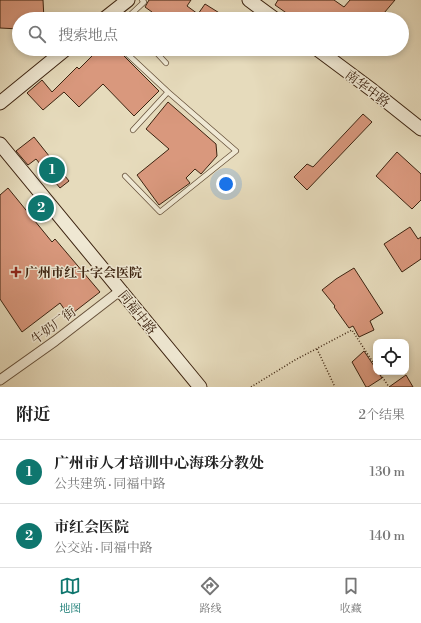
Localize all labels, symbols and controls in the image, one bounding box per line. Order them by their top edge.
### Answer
search box [12,12,409,56]
icon: search [26,23,48,45]
text: 搜索地点 [58,26,118,45]
street label: 南华中路 [342,67,393,111]
pin: 1 [39,155,65,185]
your location [216,174,236,194]
pin: 2 [28,193,54,223]
place label: 广州市红十字会医院 [25,265,142,281]
marker: 广州市红十字会医院 [10,266,22,278]
street label: 同福中路 [115,287,160,338]
street label: 牛奶厂街 [28,304,79,348]
map controls [373,339,409,375]
button: locate [373,339,409,375]
text: 附近 [16,404,50,426]
text: 2个结果 [359,407,405,423]
text: 广州市人才培训中心海珠分教处 [54,454,264,473]
text: 1 [26,464,32,480]
text: 130 m [370,464,405,480]
text: 公共建筑 · 同福中路 [54,476,166,492]
text: 市红会医院 [54,518,129,537]
text: 2 [25,528,33,544]
text: 140 m [369,528,405,544]
text: 公交站 · 同福中路 [54,540,153,556]
tab: 地图 [59,575,81,616]
tab: 路线 [199,575,221,616]
tab: 收藏 [340,575,362,616]

